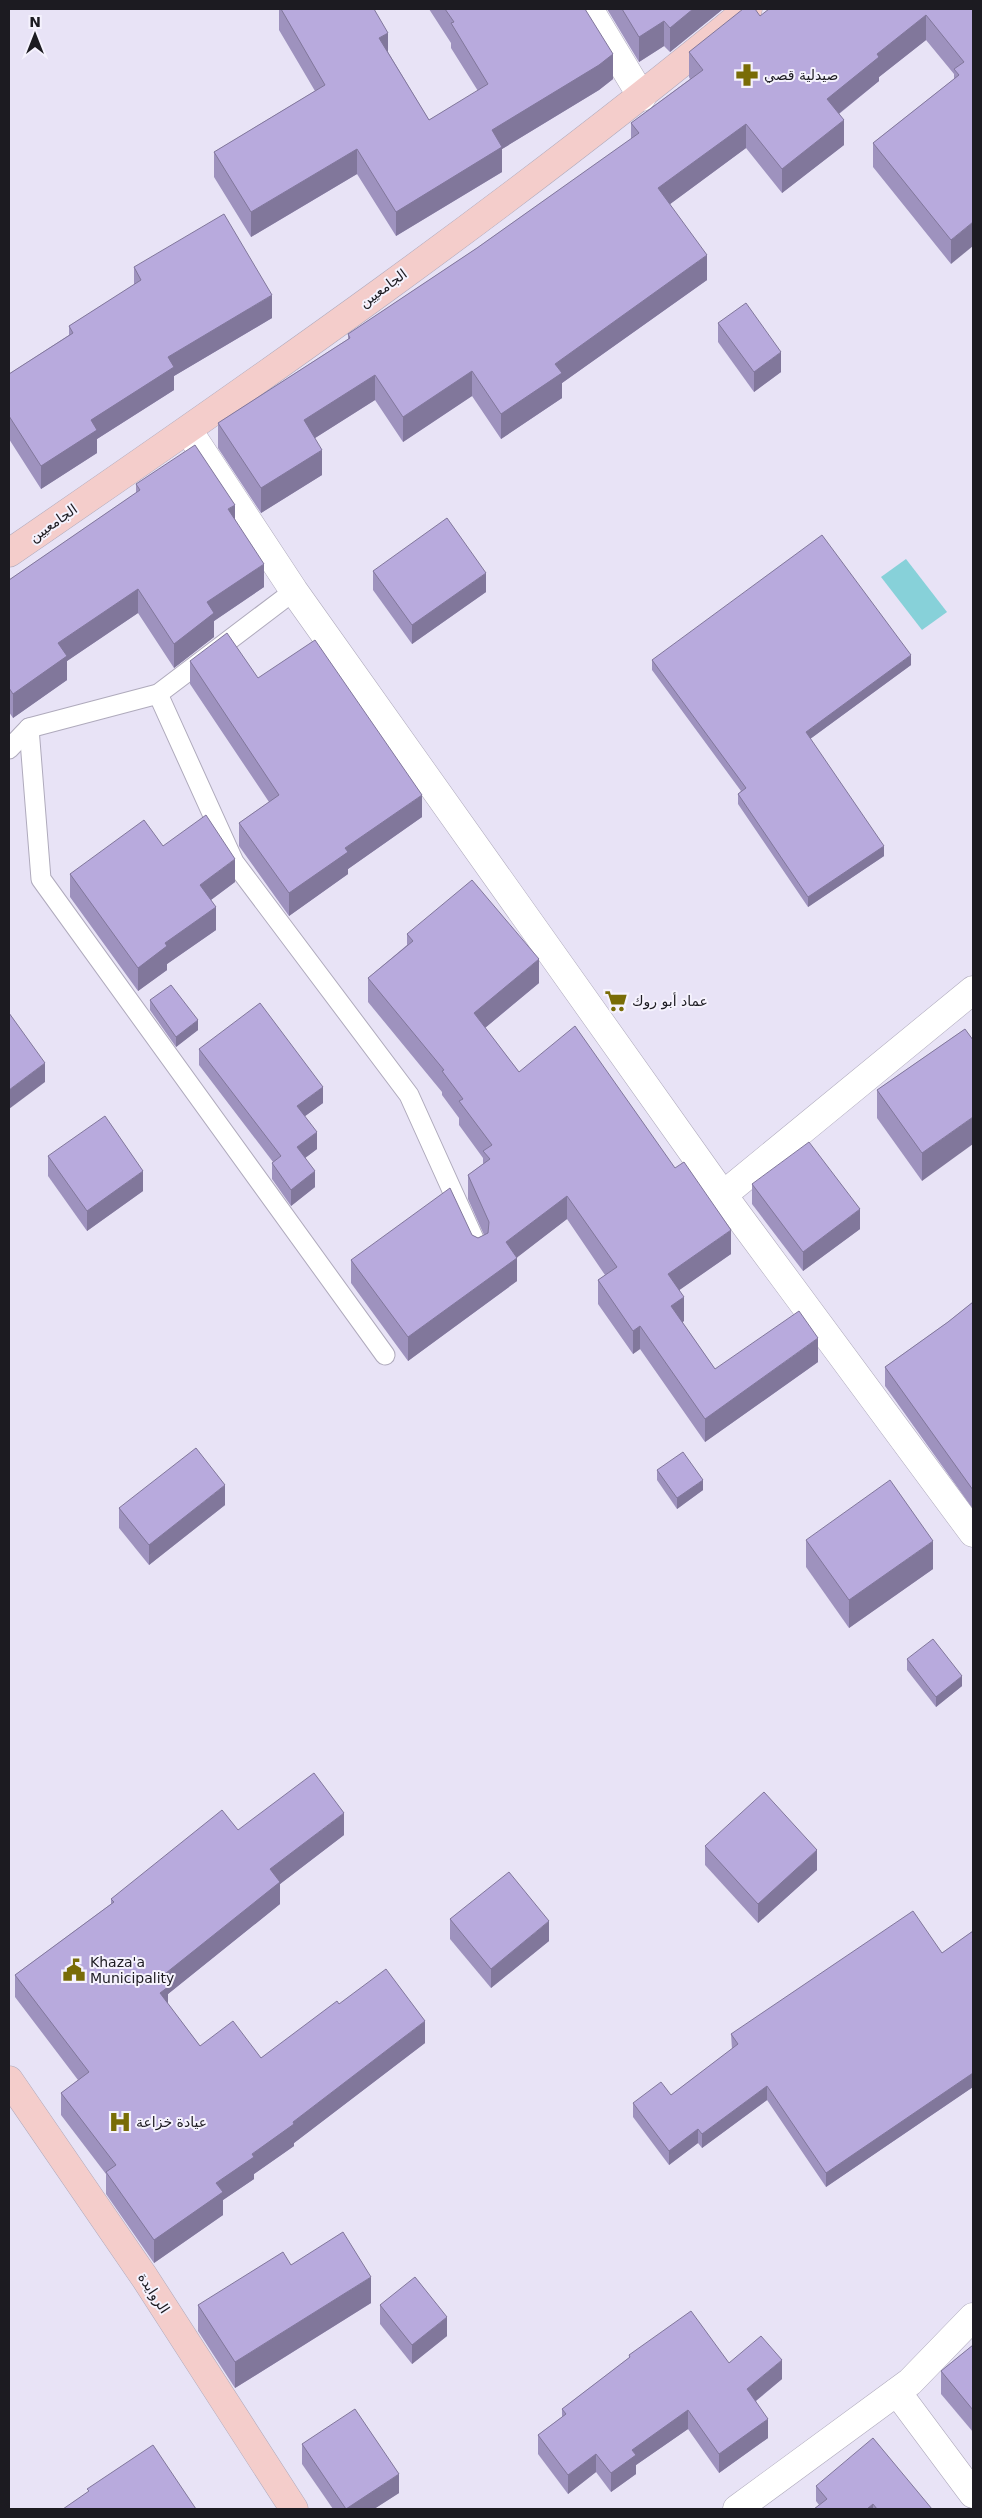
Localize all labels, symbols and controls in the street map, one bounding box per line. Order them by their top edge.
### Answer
north arrow [10,10,60,60]
text: N [29,14,41,30]
pharmacy icon: صيدلية قصي [734,62,760,88]
place label: صيدلية قصي [764,67,838,84]
street label: الجامعيين [356,265,410,311]
street label: الجامعيين [26,501,81,546]
supermarket icon: عماد أبو روك [603,988,629,1014]
place label: عماد أبو روك [632,992,708,1010]
place label: Khaza'a Municipality [90,1954,174,1986]
public building icon: Khaza'a Municipality [61,1957,87,1983]
hospital icon: عيادة خزاعة [107,2109,133,2135]
place label: عيادة خزاعة [136,2114,207,2131]
street label: الروايدة [134,2270,173,2317]

